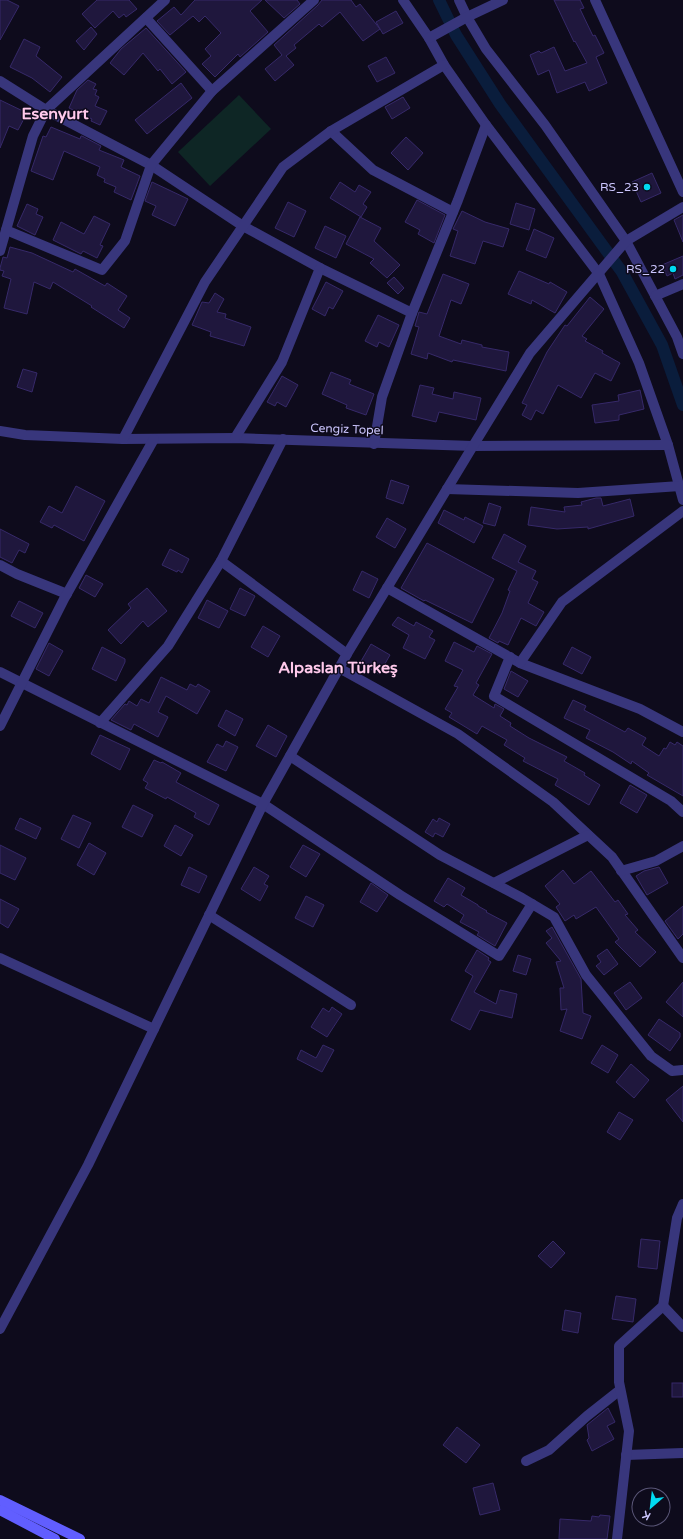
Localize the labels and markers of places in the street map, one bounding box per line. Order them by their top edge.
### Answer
place label: RS_23 [600,180,639,194]
marker: RS_23 [642,182,652,192]
place label: RS_22 [626,262,665,276]
marker: RS_22 [668,264,678,274]

